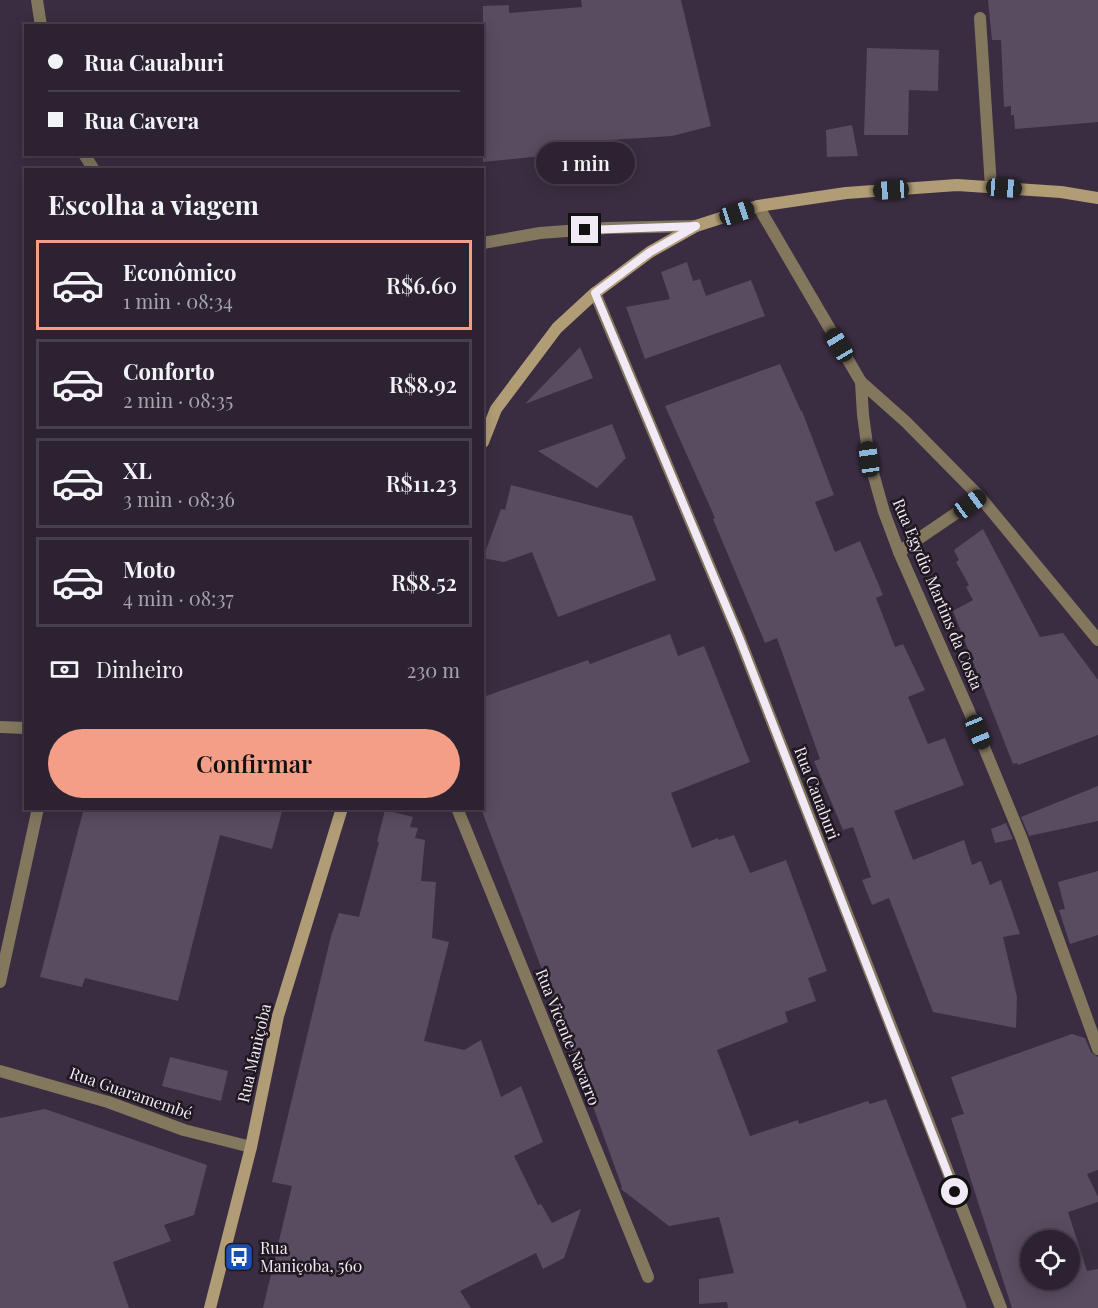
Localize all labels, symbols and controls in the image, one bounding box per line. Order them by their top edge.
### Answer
text: Rua Cauaburi [84,47,224,77]
text: Rua Cavera [84,105,199,135]
callout: 1 min [536,143,634,185]
text: 1 min [561,149,610,176]
car [985,178,1023,198]
car [872,180,910,200]
text: Escolha a viagem [48,186,259,222]
car [717,199,757,227]
route end [571,216,598,243]
text: Econômico [123,257,236,287]
icon: car [51,258,105,312]
text: R$6.60 [386,270,457,300]
text: 1 min · 08:34 [123,287,233,314]
car [822,325,856,365]
text: Conforto [123,356,215,386]
icon: car [51,357,105,411]
text: R$8.92 [389,369,457,399]
text: 2 min · 08:35 [123,386,233,413]
car [858,440,880,478]
text: XL [123,455,152,485]
icon: car [51,456,105,510]
text: R$11.23 [386,468,457,498]
text: 3 min · 08:36 [123,485,235,512]
car [950,486,990,522]
street label: Rua Egydio Martins da Costa [889,495,988,693]
text: Moto [123,554,176,584]
icon: car [51,555,105,609]
text: R$8.52 [391,567,457,597]
text: 4 min · 08:37 [123,584,234,611]
icon: cash [48,653,81,686]
text: Dinheiro [96,654,183,684]
text: 230 m [407,656,460,683]
car [963,712,993,752]
button: Confirmar [48,729,460,798]
street label: Rua Cauaburi [790,743,845,843]
street label: Rua Vicente Navarro [531,965,606,1108]
street label: Rua Maniçoba [232,1001,275,1104]
street label: Rua Guaramembé [67,1062,195,1123]
route start [941,1178,968,1205]
map controls [1020,1230,1080,1290]
button: locate [1020,1230,1080,1290]
place label: Rua Maniçoba, 560 [260,1237,362,1276]
bus stop icon: Rua Maniçoba, 560 [223,1241,255,1273]

